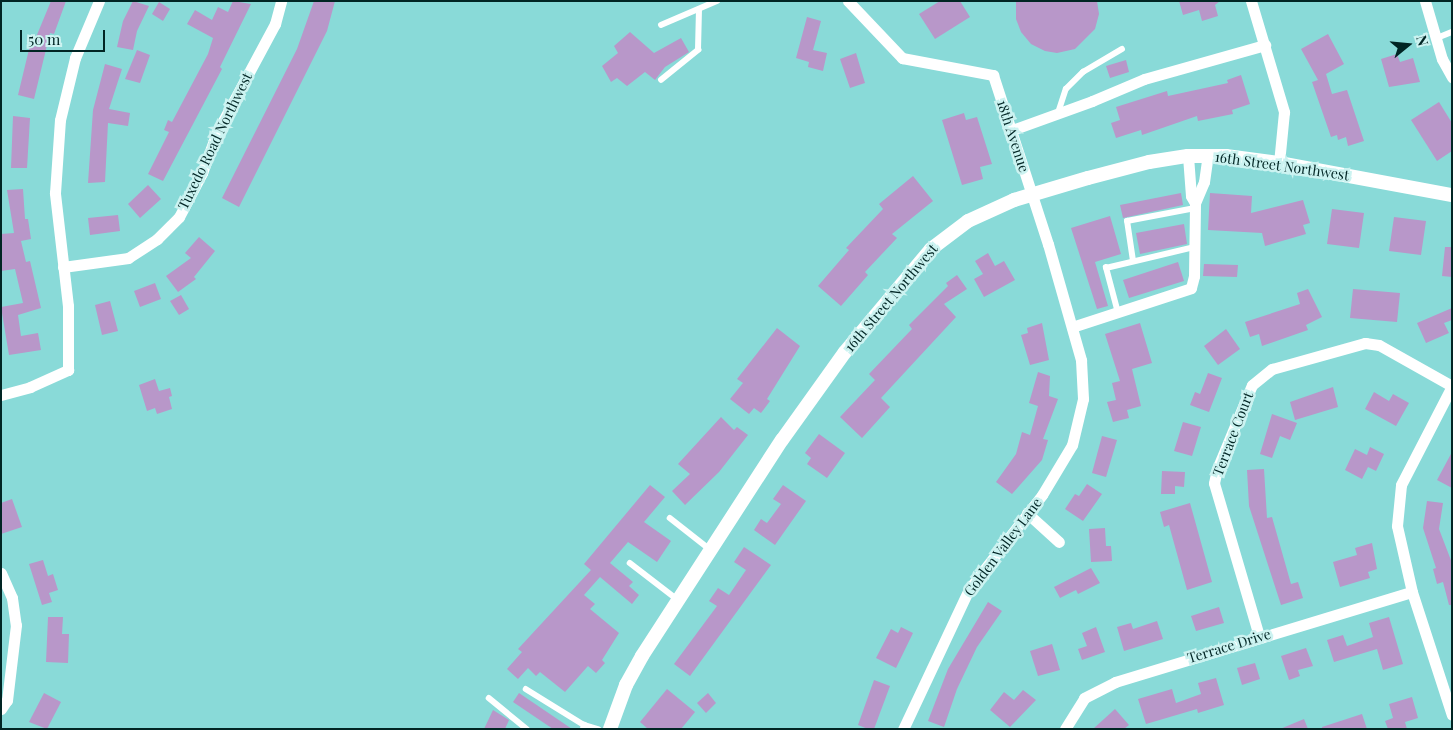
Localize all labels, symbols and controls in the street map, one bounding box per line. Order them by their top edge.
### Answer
scale bar [22,20,108,52]
north arrow [1383,20,1433,70]
text: 50 m [28,29,60,49]
text: N [1412,33,1433,48]
street label: Tuxedo Road Northwest [175,70,255,212]
street label: 18th Avenue [993,98,1033,174]
street label: 16th Street Northwest [1214,148,1350,184]
street label: 16th Street Northwest [841,241,941,355]
street label: Terrace Court [1209,390,1257,478]
street label: Golden Valley Lane [960,494,1046,600]
street label: Terrace Drive [1185,625,1273,667]

